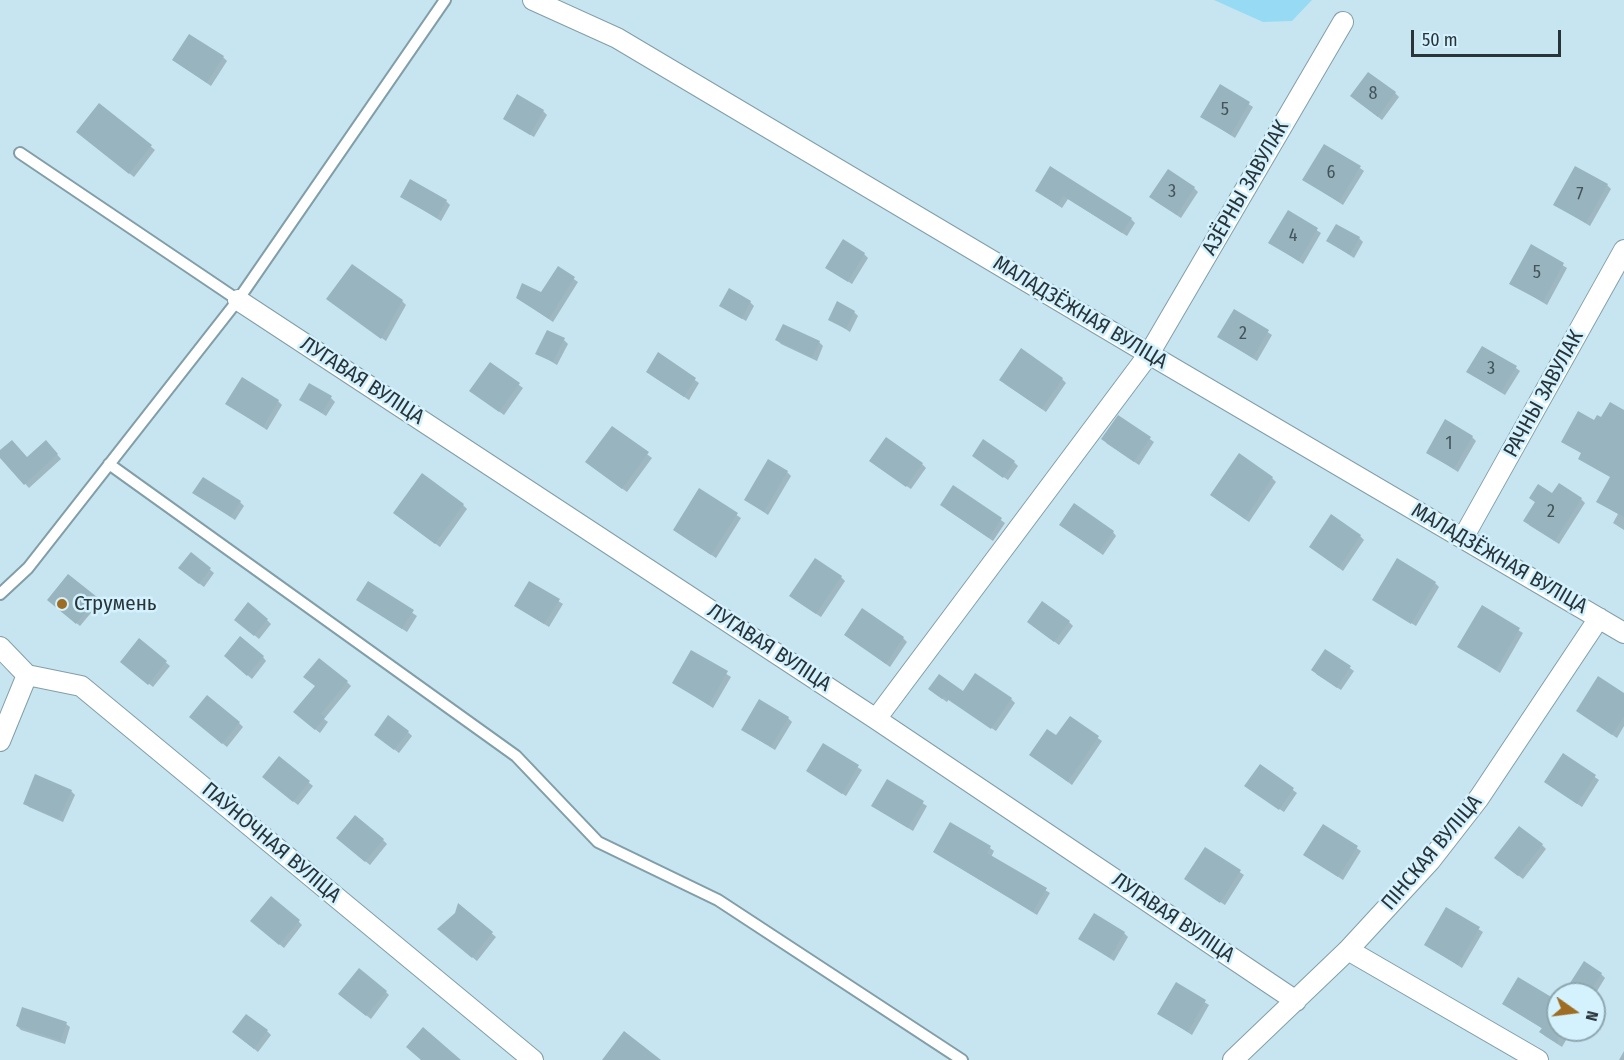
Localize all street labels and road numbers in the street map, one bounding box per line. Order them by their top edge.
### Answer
street label: АЗЁРНЫ ЗАВУЛАК [1197,116,1295,260]
street label: МАЛАДЗЁЖНАЯ ВУЛІЦА [988,251,1172,375]
street label: РАЧНЫ ЗАВУЛАК [1499,326,1589,462]
street label: ЛУГАВАЯ ВУЛІЦА [295,332,429,430]
street label: МАЛАДЗЁЖНАЯ ВУЛІЦА [1407,498,1591,620]
street label: ЛУГАВАЯ ВУЛІЦА [702,599,836,697]
street label: ПАЎНОЧНАЯ ВУЛІЦА [196,778,346,908]
street label: ПІНСКАЯ ВУЛІЦА [1377,790,1487,916]
street label: ЛУГАВАЯ ВУЛІЦА [1107,868,1239,968]

